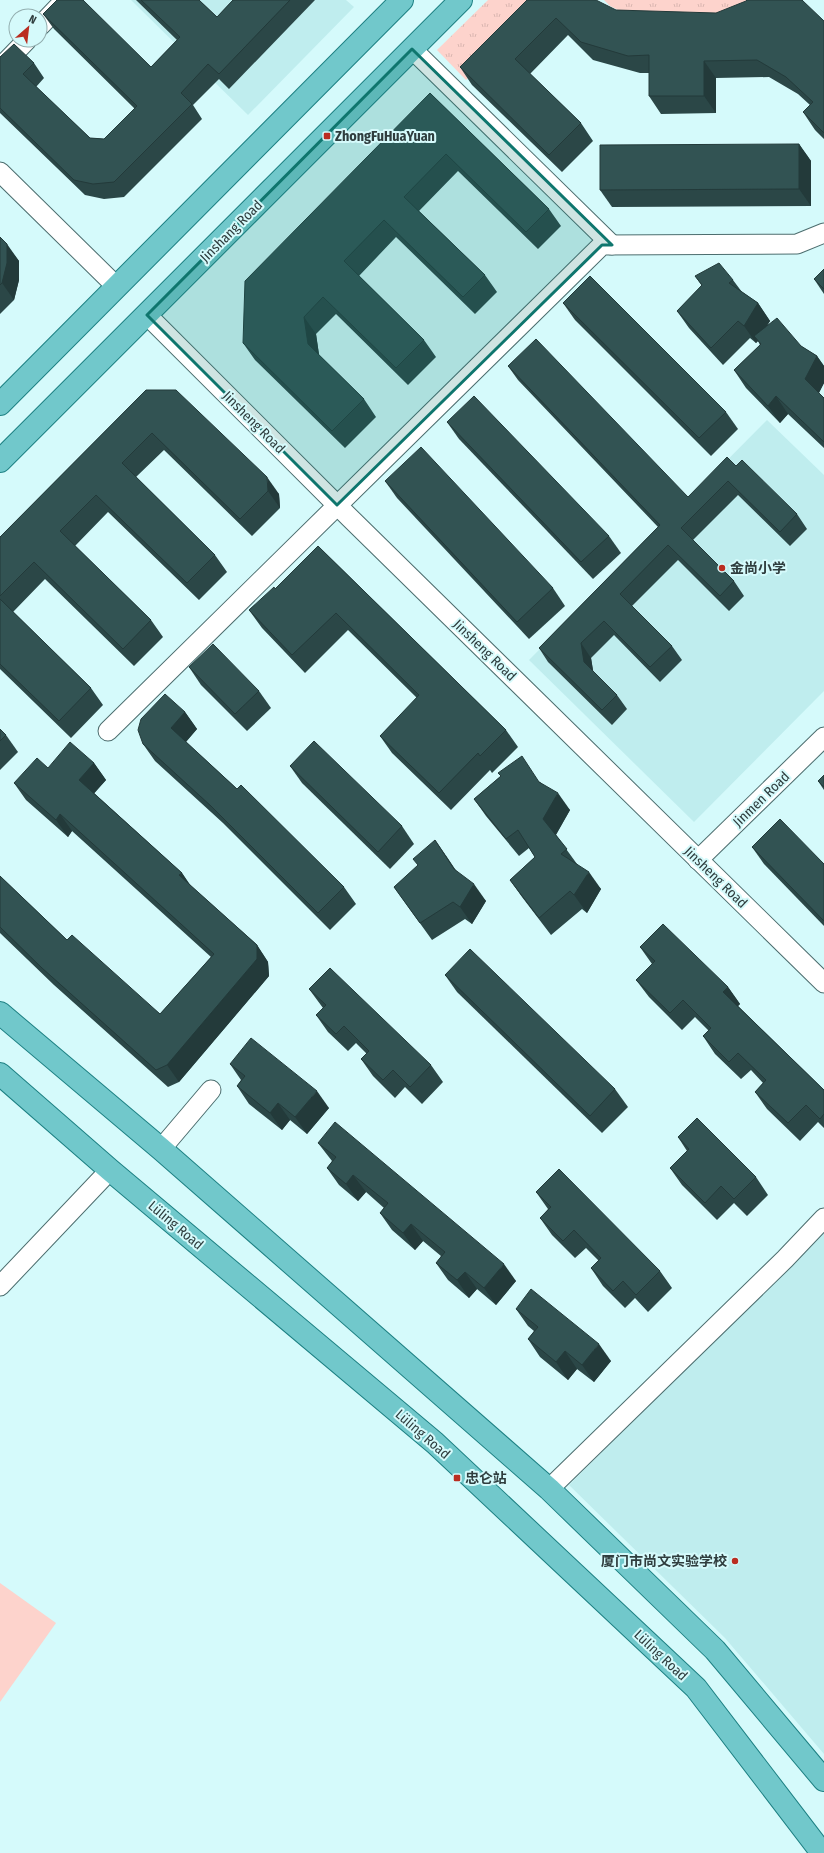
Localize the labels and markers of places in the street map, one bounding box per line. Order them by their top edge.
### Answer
place label: ZhongFuHuaYuan [335,128,435,145]
marker: ZhongFuHuaYuan [322,131,332,141]
place label: 金尚小学 [730,560,786,577]
marker: 金尚小学 [717,563,727,573]
place label: 忠仑站 [465,1470,507,1487]
marker: 忠仑站 [452,1473,462,1483]
place label: 厦门市尚文实验学校 [601,1553,727,1570]
marker: 厦门市尚文实验学校 [730,1556,740,1566]

